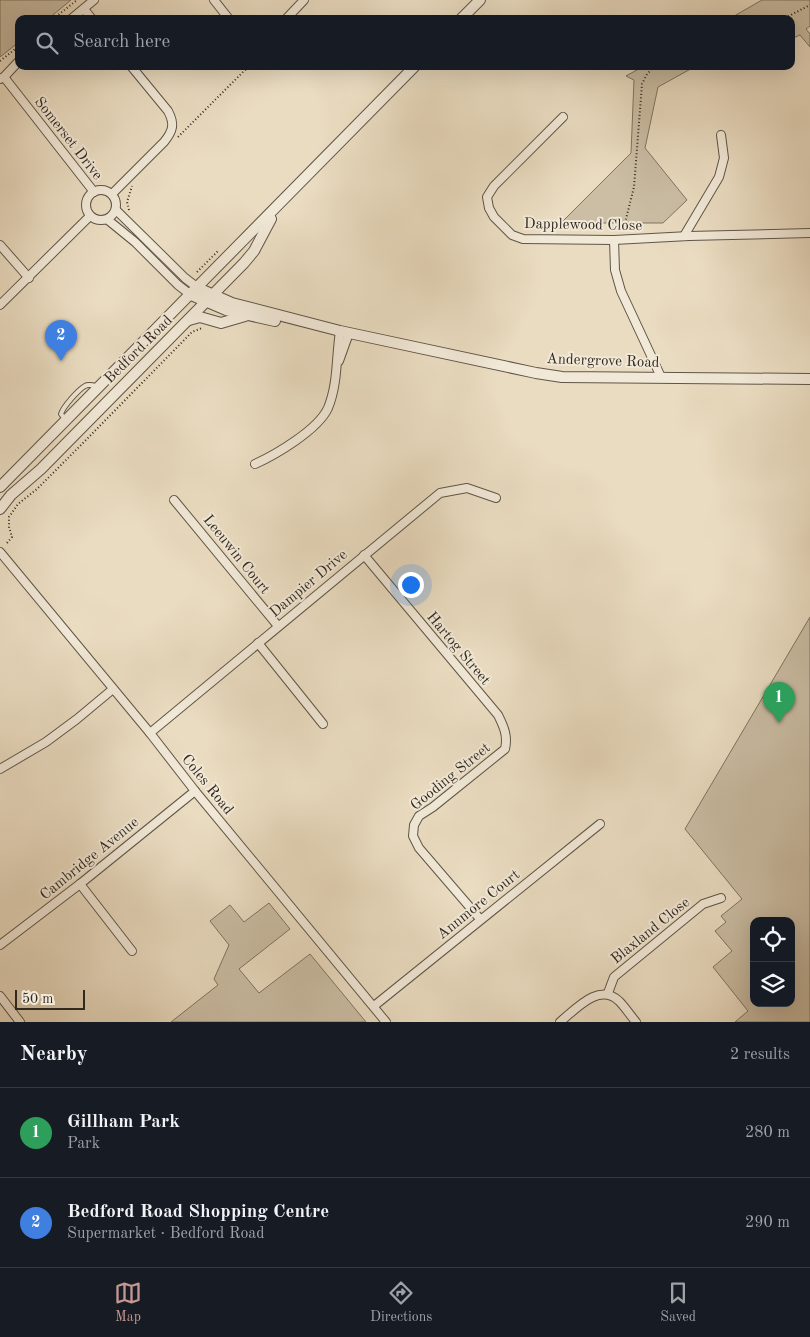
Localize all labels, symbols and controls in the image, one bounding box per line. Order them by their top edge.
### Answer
search box [15,15,795,70]
icon: search [33,29,61,57]
text: Search here [73,33,170,52]
street label: Somerset Drive [31,95,105,183]
street label: Dapplewood Close [524,217,642,234]
street label: Bedford Road [102,313,176,387]
pin: 2 [45,320,77,361]
street label: Andergrove Road [546,352,660,371]
street label: Leeuwin Court [200,513,272,597]
street label: Dampier Drive [267,547,351,621]
your location [398,572,424,598]
street label: Hartog Street [423,610,493,688]
pin: 1 [763,682,795,723]
street label: Gooding Street [408,741,494,814]
street label: Coles Road [178,752,236,818]
street label: Cambridge Avenue [38,815,142,903]
street label: Annmore Court [435,868,523,943]
street label: Blaxland Close [609,895,693,967]
map controls [750,917,795,1007]
button: locate [750,917,795,962]
button: layers [750,962,795,1007]
scale bar [15,987,85,1010]
text: 50 m [22,992,53,1006]
text: Nearby [20,1044,88,1065]
text: 2 results [730,1047,790,1063]
text: Gillham Park [67,1113,180,1132]
text: 1 [31,1125,41,1141]
text: 280 m [745,1125,790,1141]
text: Park [67,1136,100,1152]
text: Bedford Road Shopping Centre [67,1203,329,1222]
text: 2 [31,1215,41,1231]
text: 290 m [745,1215,790,1231]
text: Supermarket · Bedford Road [67,1226,265,1242]
tab: Map [114,1279,142,1326]
tab: Directions [370,1279,432,1326]
tab: Saved [660,1279,696,1326]

